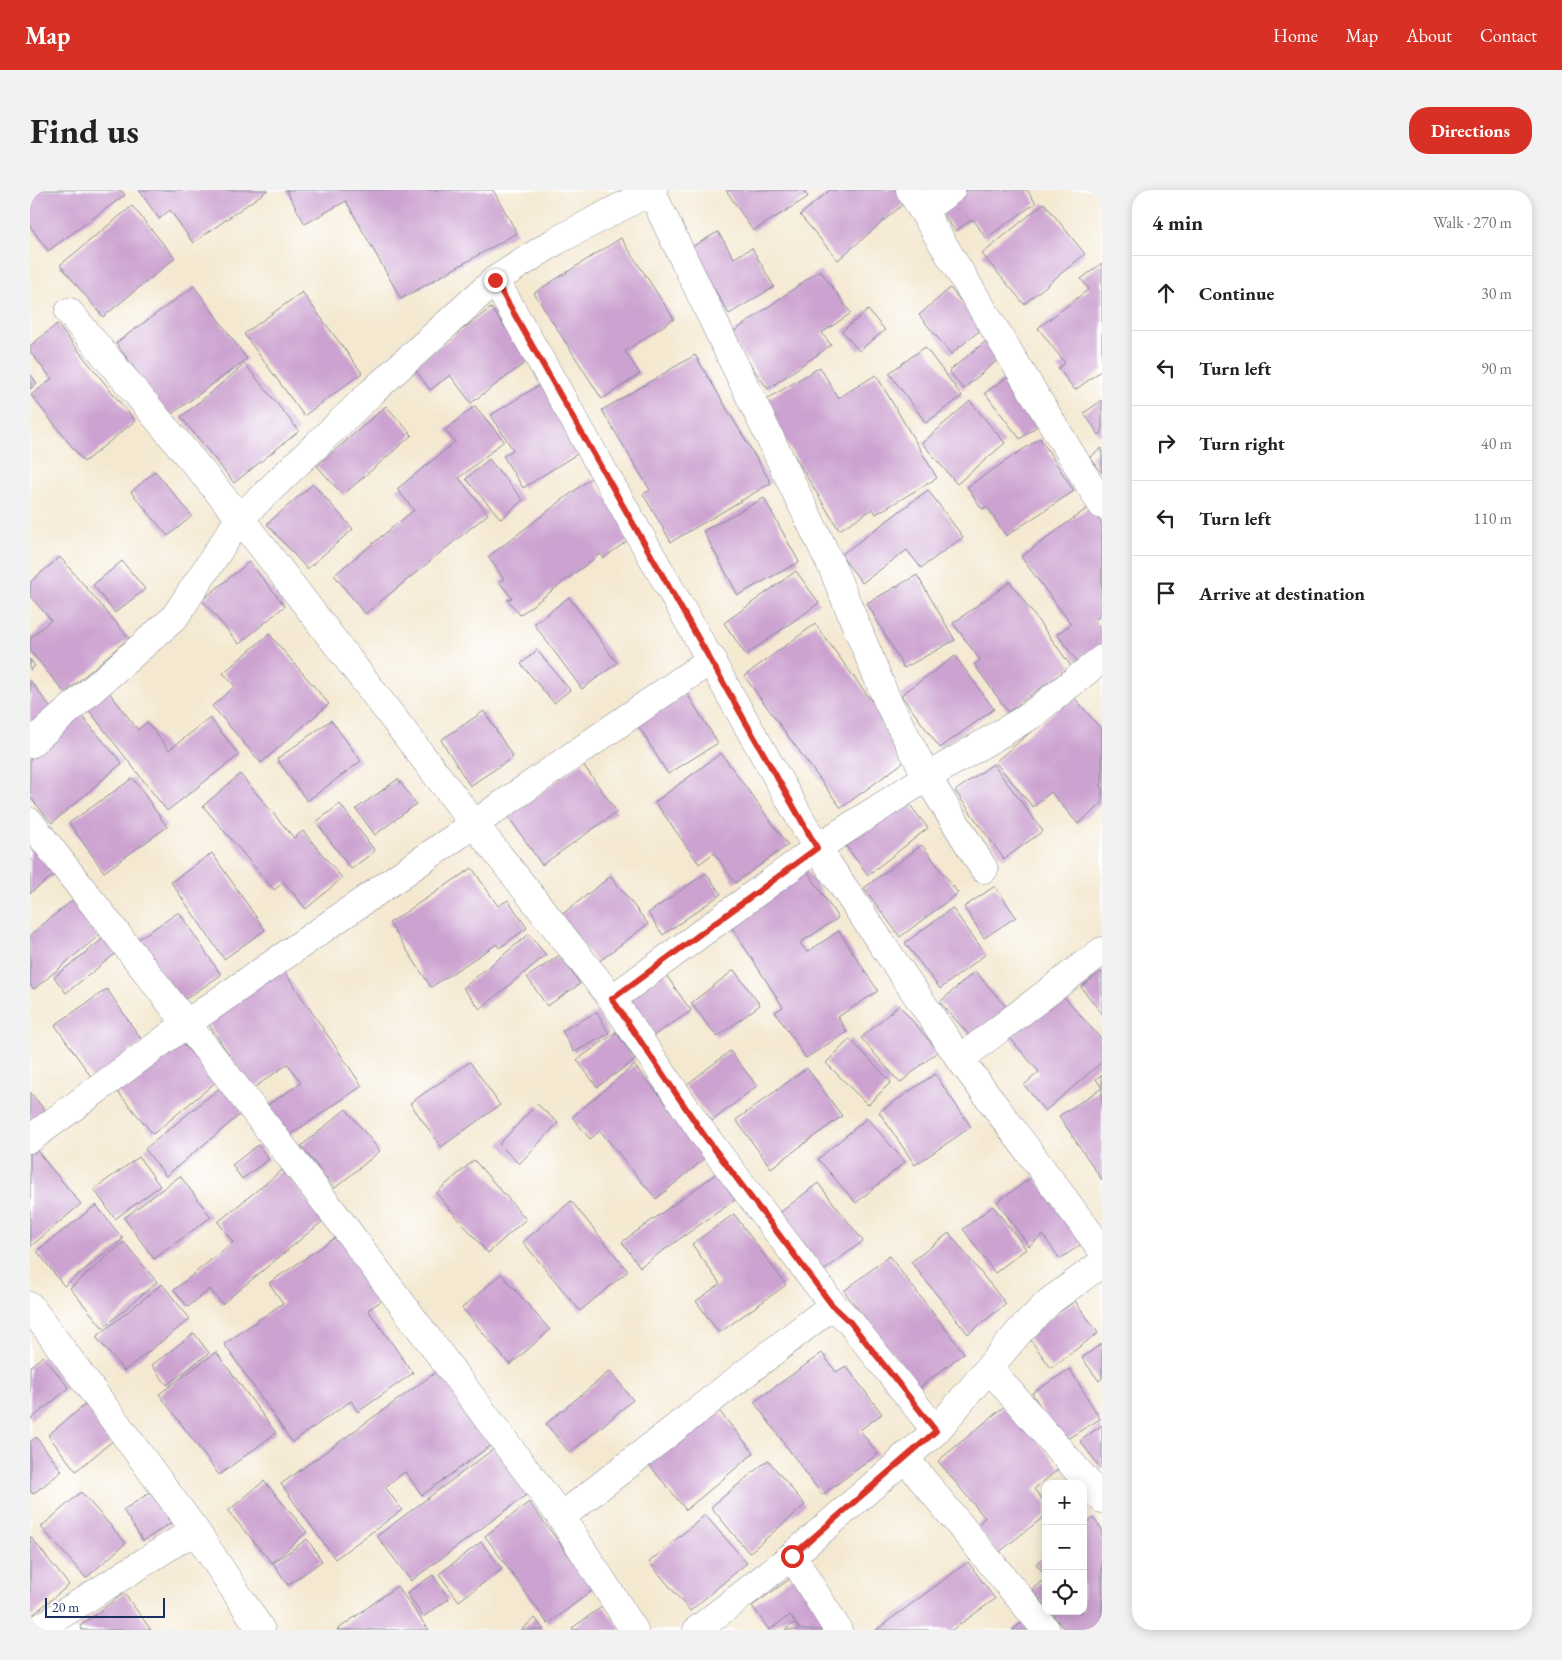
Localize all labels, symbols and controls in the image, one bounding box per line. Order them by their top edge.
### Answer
text: Map [25,20,70,51]
text: Home [1273,24,1318,47]
text: Map [1346,24,1378,47]
text: About [1406,24,1452,47]
text: Contact [1480,24,1537,47]
button: Directions [1409,107,1532,154]
text: Find us [30,108,139,153]
text: 4 min [1152,209,1203,236]
text: Walk · 270 m [1433,212,1512,233]
route end [484,269,507,292]
icon: ahead [1152,279,1180,307]
text: Continue [1199,281,1274,306]
text: 30 m [1481,283,1512,304]
icon: left [1152,354,1180,382]
text: Turn left [1199,356,1271,381]
text: 90 m [1481,358,1512,379]
icon: right [1152,429,1180,457]
text: Turn right [1199,431,1285,456]
text: 40 m [1481,433,1512,454]
icon: left [1152,504,1180,532]
text: Turn left [1199,506,1271,531]
text: 110 m [1473,508,1512,529]
icon: arrive [1152,579,1180,607]
text: Arrive at destination [1199,581,1365,606]
map controls [1042,1480,1087,1615]
button: + [1042,1480,1087,1525]
button: − [1042,1525,1087,1570]
route start [781,1545,804,1568]
button: locate [1042,1570,1087,1615]
scale bar [45,1595,165,1618]
text: 20 m [52,1598,79,1616]

